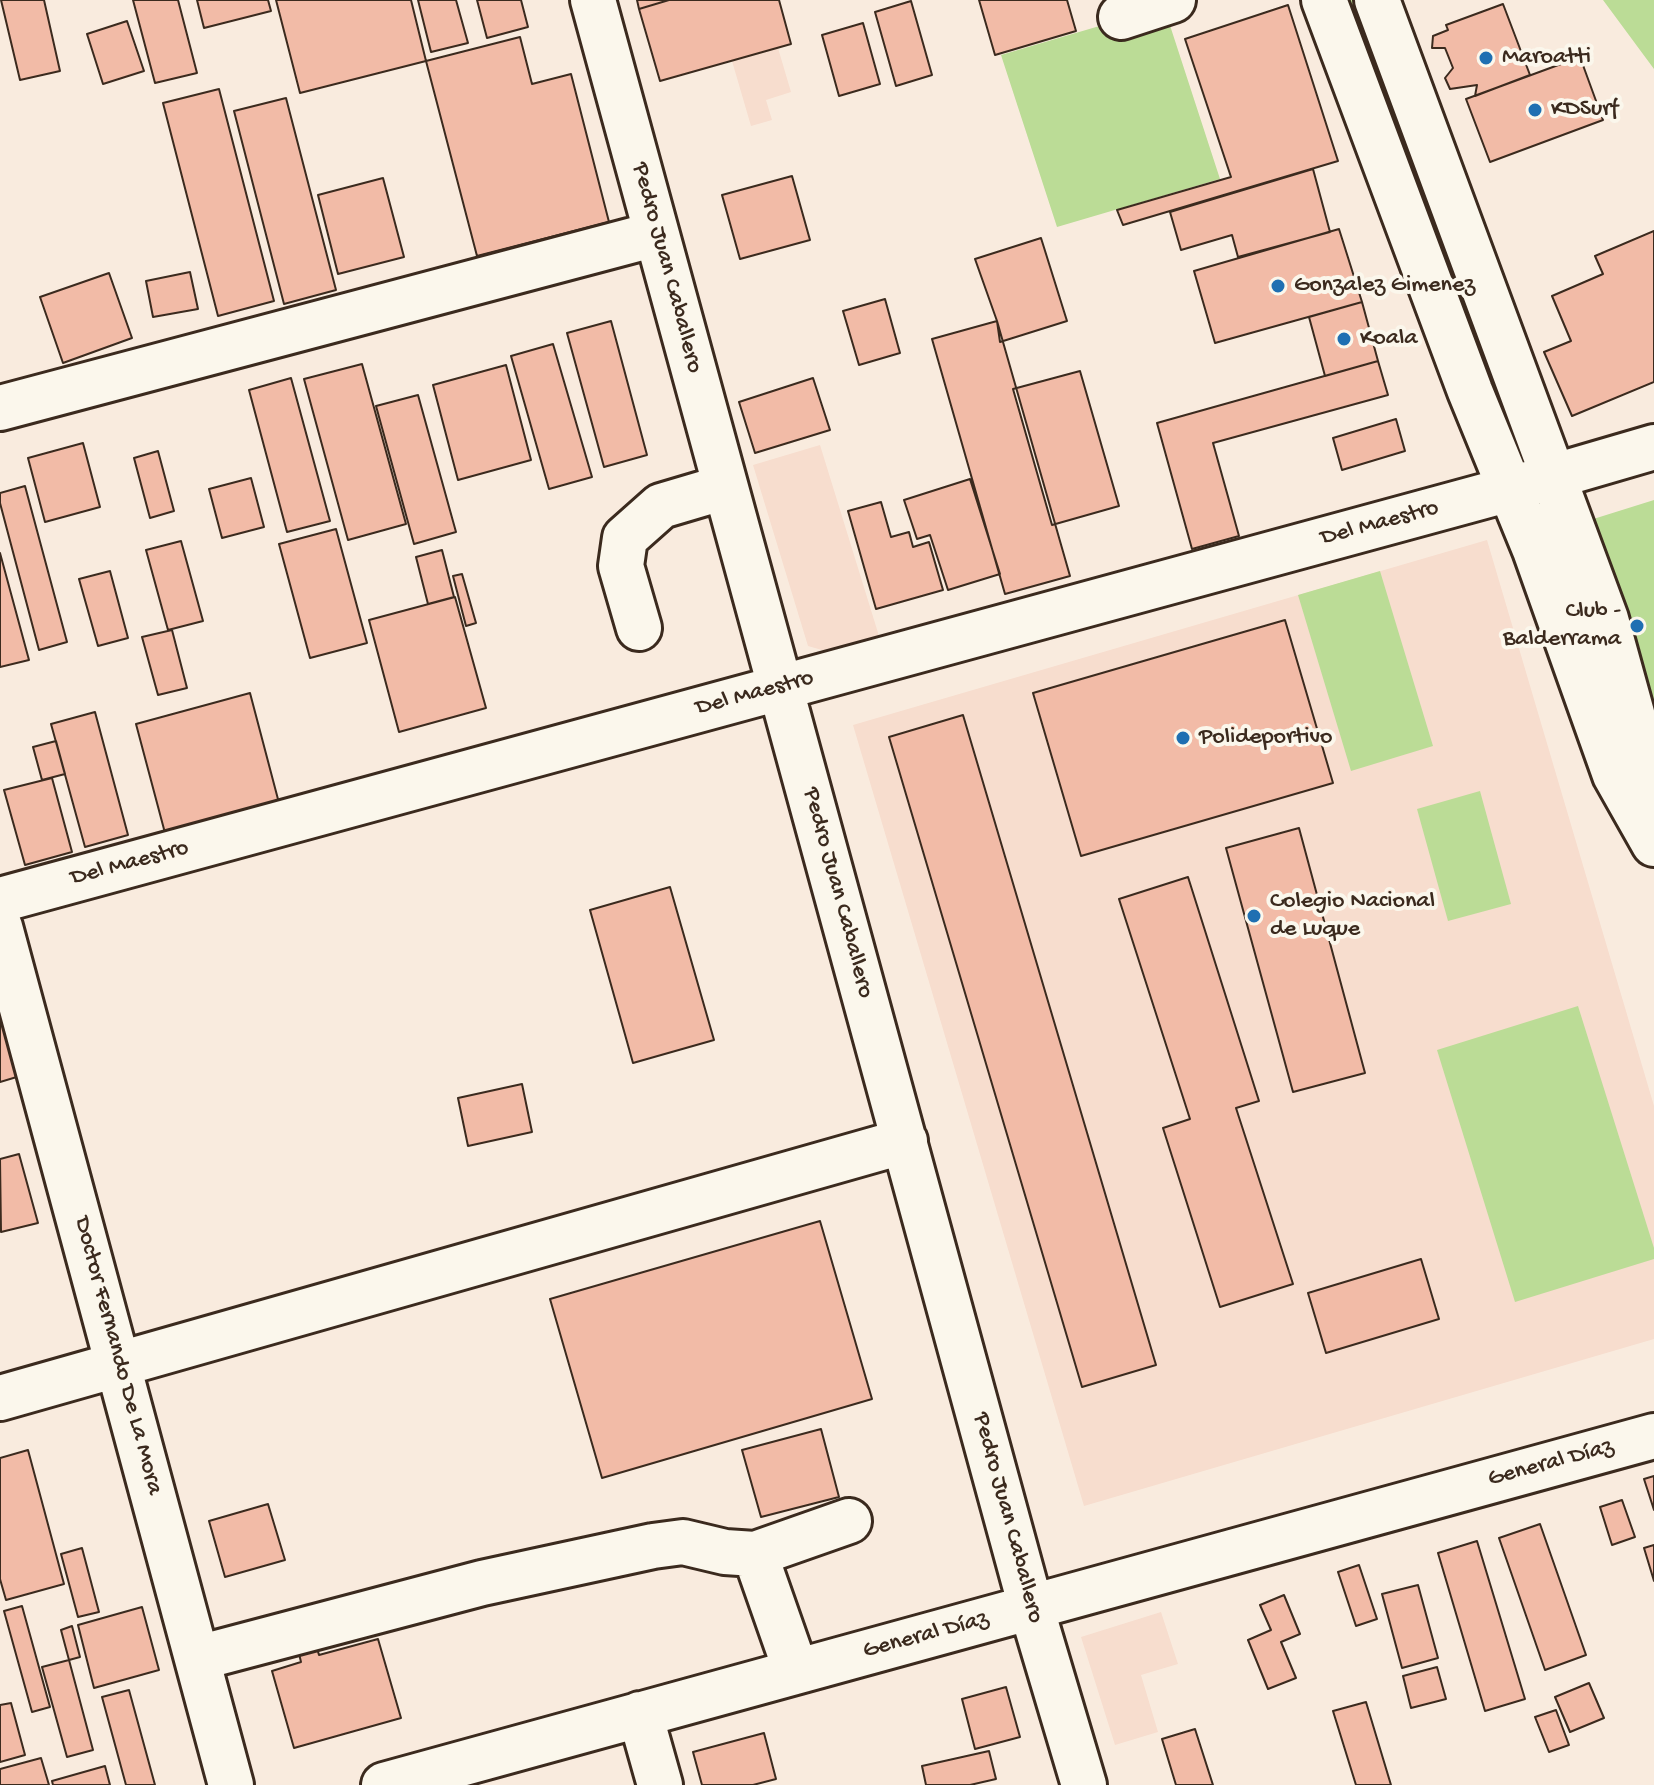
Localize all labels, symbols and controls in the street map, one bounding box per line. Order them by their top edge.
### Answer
place label: Maroatti [1502,44,1591,72]
marker: Maroatti [1477,49,1495,67]
place label: KDSurf [1551,96,1618,124]
marker: KDSurf [1526,101,1544,119]
street label: Pedro Juan Caballero [624,159,708,377]
place label: Gonzalez Gimenez [1294,272,1475,300]
marker: Gonzalez Gimenez [1269,277,1287,295]
place label: Koala [1360,325,1418,353]
marker: Koala [1335,330,1353,348]
street label: Del Maestro [1318,494,1442,554]
place label: Club - Balderrama [1503,598,1621,654]
marker: Club - Balderrama [1628,617,1646,635]
street label: Del Maestro [693,664,817,724]
place label: Polideportivo [1199,724,1332,752]
marker: Polideportivo [1174,729,1192,747]
street label: Pedro Juan Caballero [795,784,879,1002]
street label: Del Maestro [68,834,192,894]
place label: Colegio Nacional de Luque [1270,888,1435,944]
marker: Colegio Nacional de Luque [1245,907,1263,925]
street label: Doctor Fernando De La Mora [66,1214,168,1498]
street label: Pedro Juan Caballero [965,1409,1049,1627]
street label: General Díaz [1485,1433,1617,1495]
street label: General Díaz [860,1605,992,1667]

